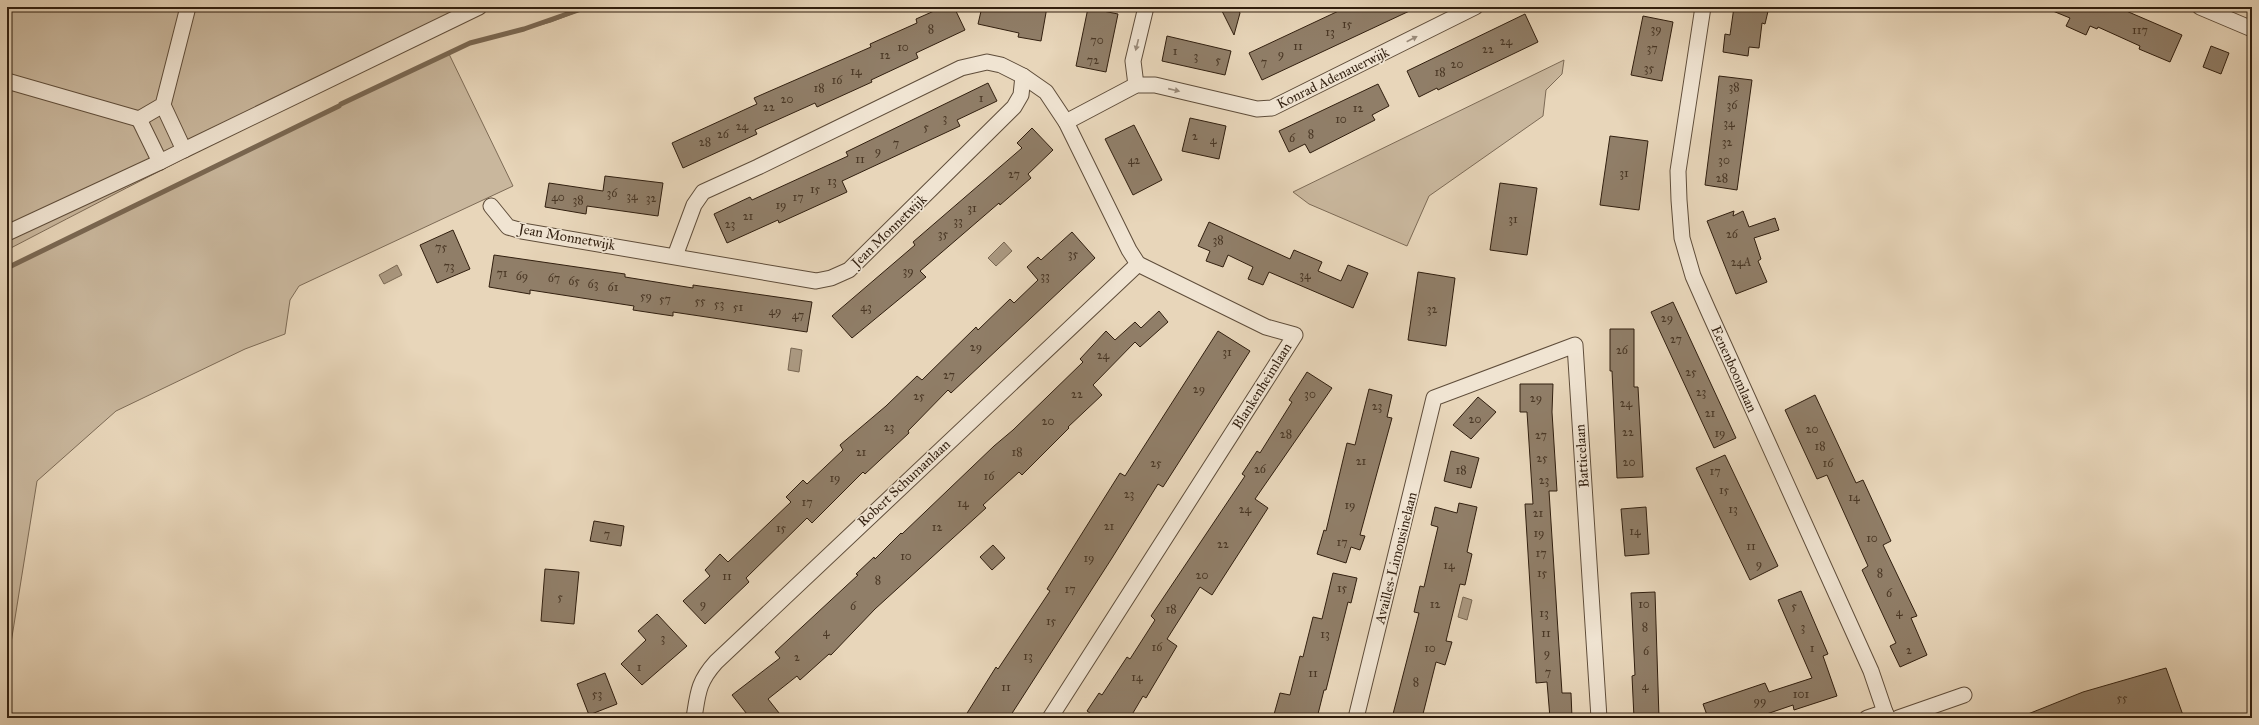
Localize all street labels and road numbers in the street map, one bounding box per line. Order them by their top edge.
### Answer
street label: Konrad Adenauerwijk [1274,43,1392,113]
street label: Jean Monnetwijk [846,191,931,273]
street label: Jean Monnetwijk [515,220,617,255]
street label: Eenenboomlaan [1707,323,1761,415]
street label: Blankenheimlaan [1229,339,1296,432]
street label: Batticelaan [1571,423,1593,488]
street label: Robert Schumanlaan [854,435,954,530]
street label: Availles-Limousinelaan [1371,490,1421,627]

